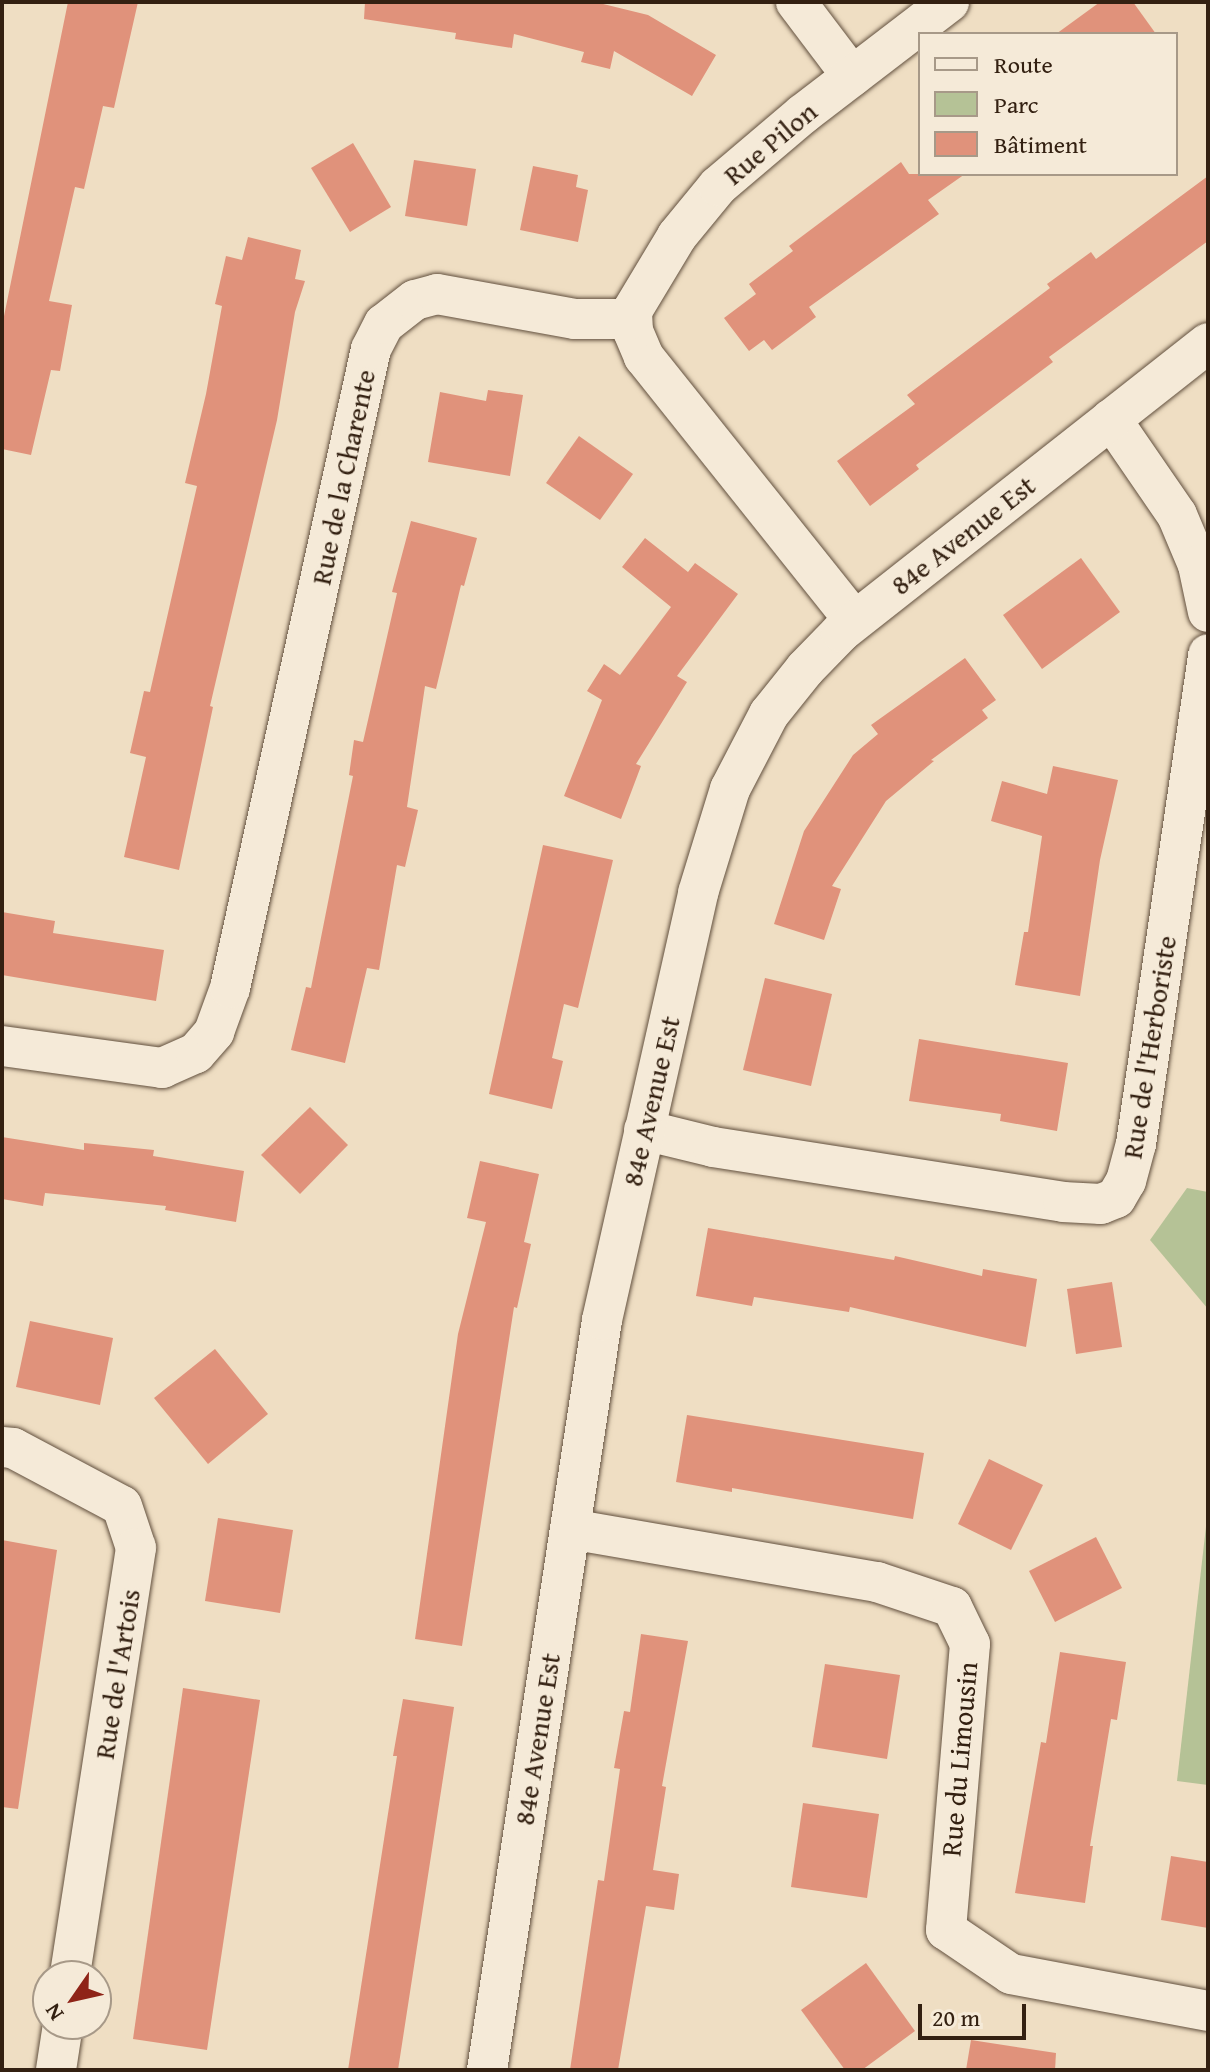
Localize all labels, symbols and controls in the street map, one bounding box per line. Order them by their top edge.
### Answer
legend [918,32,1178,176]
text: Route [994,47,1053,82]
text: Parc [994,87,1038,122]
street label: Rue Pilon [717,94,823,192]
text: Bâtiment [994,127,1087,162]
street label: Rue de la Charente [304,366,382,588]
street label: 84e Avenue Est [884,468,1042,602]
street label: Rue de l'Herboriste [1115,933,1183,1161]
street label: 84e Avenue Est [615,1013,687,1189]
street label: Rue de l'Artois [87,1587,147,1761]
street label: 84e Avenue Est [507,1651,567,1827]
street label: Rue du Limousin [934,1660,984,1858]
north arrow [32,1960,112,2040]
scale bar [922,1988,1030,2038]
text: N [36,1997,71,2027]
text: 20 m [932,2000,980,2035]

